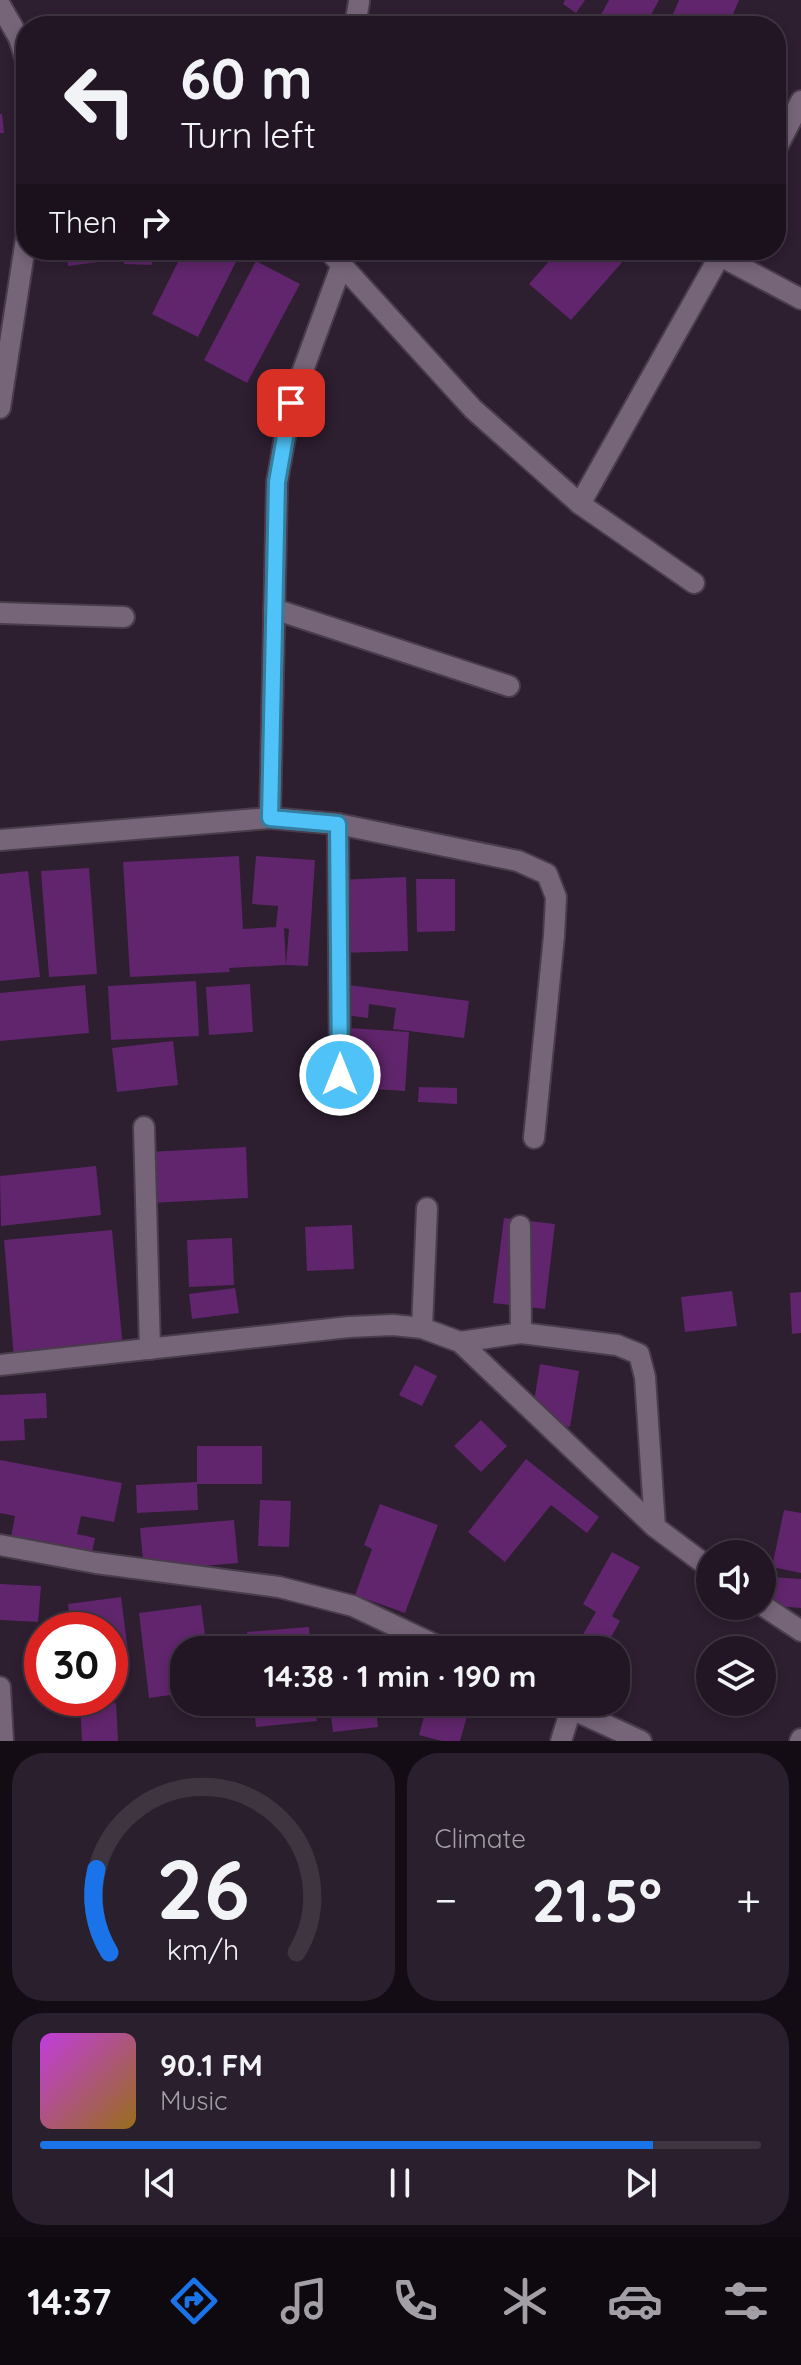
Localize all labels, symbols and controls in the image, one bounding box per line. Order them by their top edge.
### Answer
text: 60 m [180,43,313,113]
icon: left [48,48,152,152]
text: Turn left [180,112,316,157]
icon: right [133,200,177,244]
text: Then [48,203,117,241]
pin [257,369,325,437]
icon: arrive [269,381,313,425]
position arrow [298,1033,382,1117]
map controls [696,1540,776,1716]
button: sound [696,1540,776,1620]
speed limit sign: 30 [24,1612,128,1716]
button: layers [696,1636,776,1716]
text: 14:38 · 1 min · 190 m [264,1657,536,1695]
text: Climate [435,1822,526,1855]
text: 26 [157,1836,250,1940]
text: 21.5° [532,1862,662,1937]
text: − [435,1872,457,1927]
text: + [736,1872,761,1927]
text: km/h [167,1931,240,1967]
text: 90.1 FM [160,2046,263,2084]
text: Music [160,2084,228,2117]
icon: previous [138,2161,182,2205]
icon: pause [378,2161,422,2205]
icon: next [619,2161,663,2205]
icon: directions [166,2273,222,2329]
icon: music [276,2273,332,2329]
icon: phone [387,2273,443,2329]
icon: climate [497,2273,553,2329]
icon: car [607,2273,663,2329]
icon: filters [718,2273,774,2329]
text: 14:37 [27,2279,111,2324]

